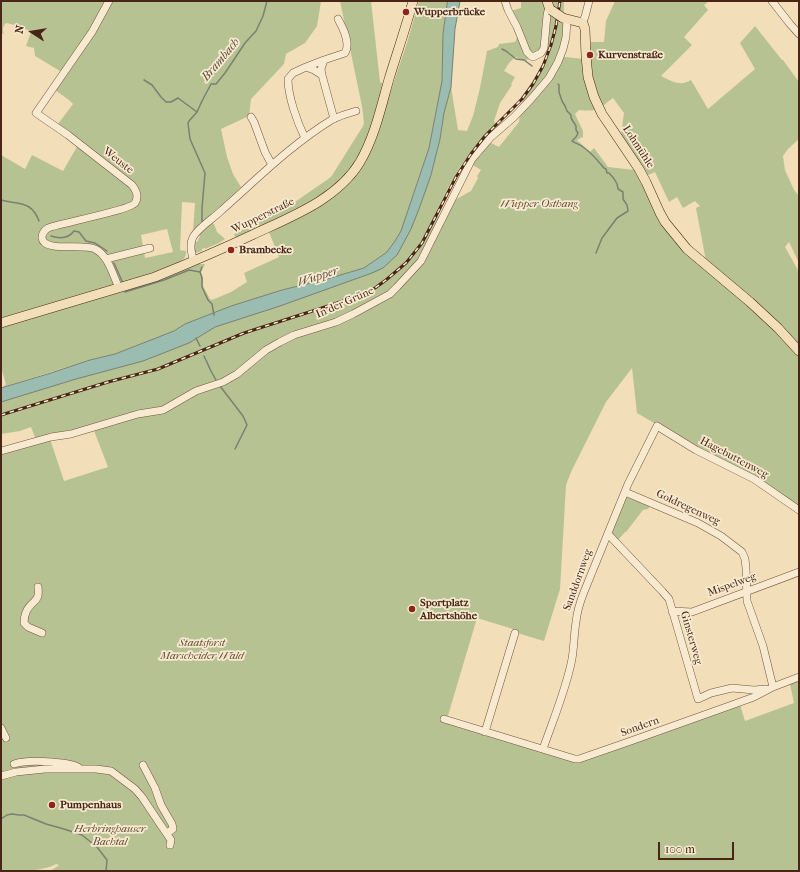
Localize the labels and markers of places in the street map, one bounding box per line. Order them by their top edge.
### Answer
place label: Wupperbrücke [414,5,485,19]
marker: Wupperbrücke [401,7,411,17]
place label: Kurvenstraße [598,48,663,62]
marker: Kurvenstraße [585,50,595,60]
place label: Brambecke [239,243,292,257]
marker: Brambecke [226,245,236,255]
place label: Sportplatz Albertshöhe [420,596,477,622]
marker: Sportplatz Albertshöhe [407,604,417,614]
place label: Pumpenhaus [60,798,121,812]
marker: Pumpenhaus [47,800,57,810]

